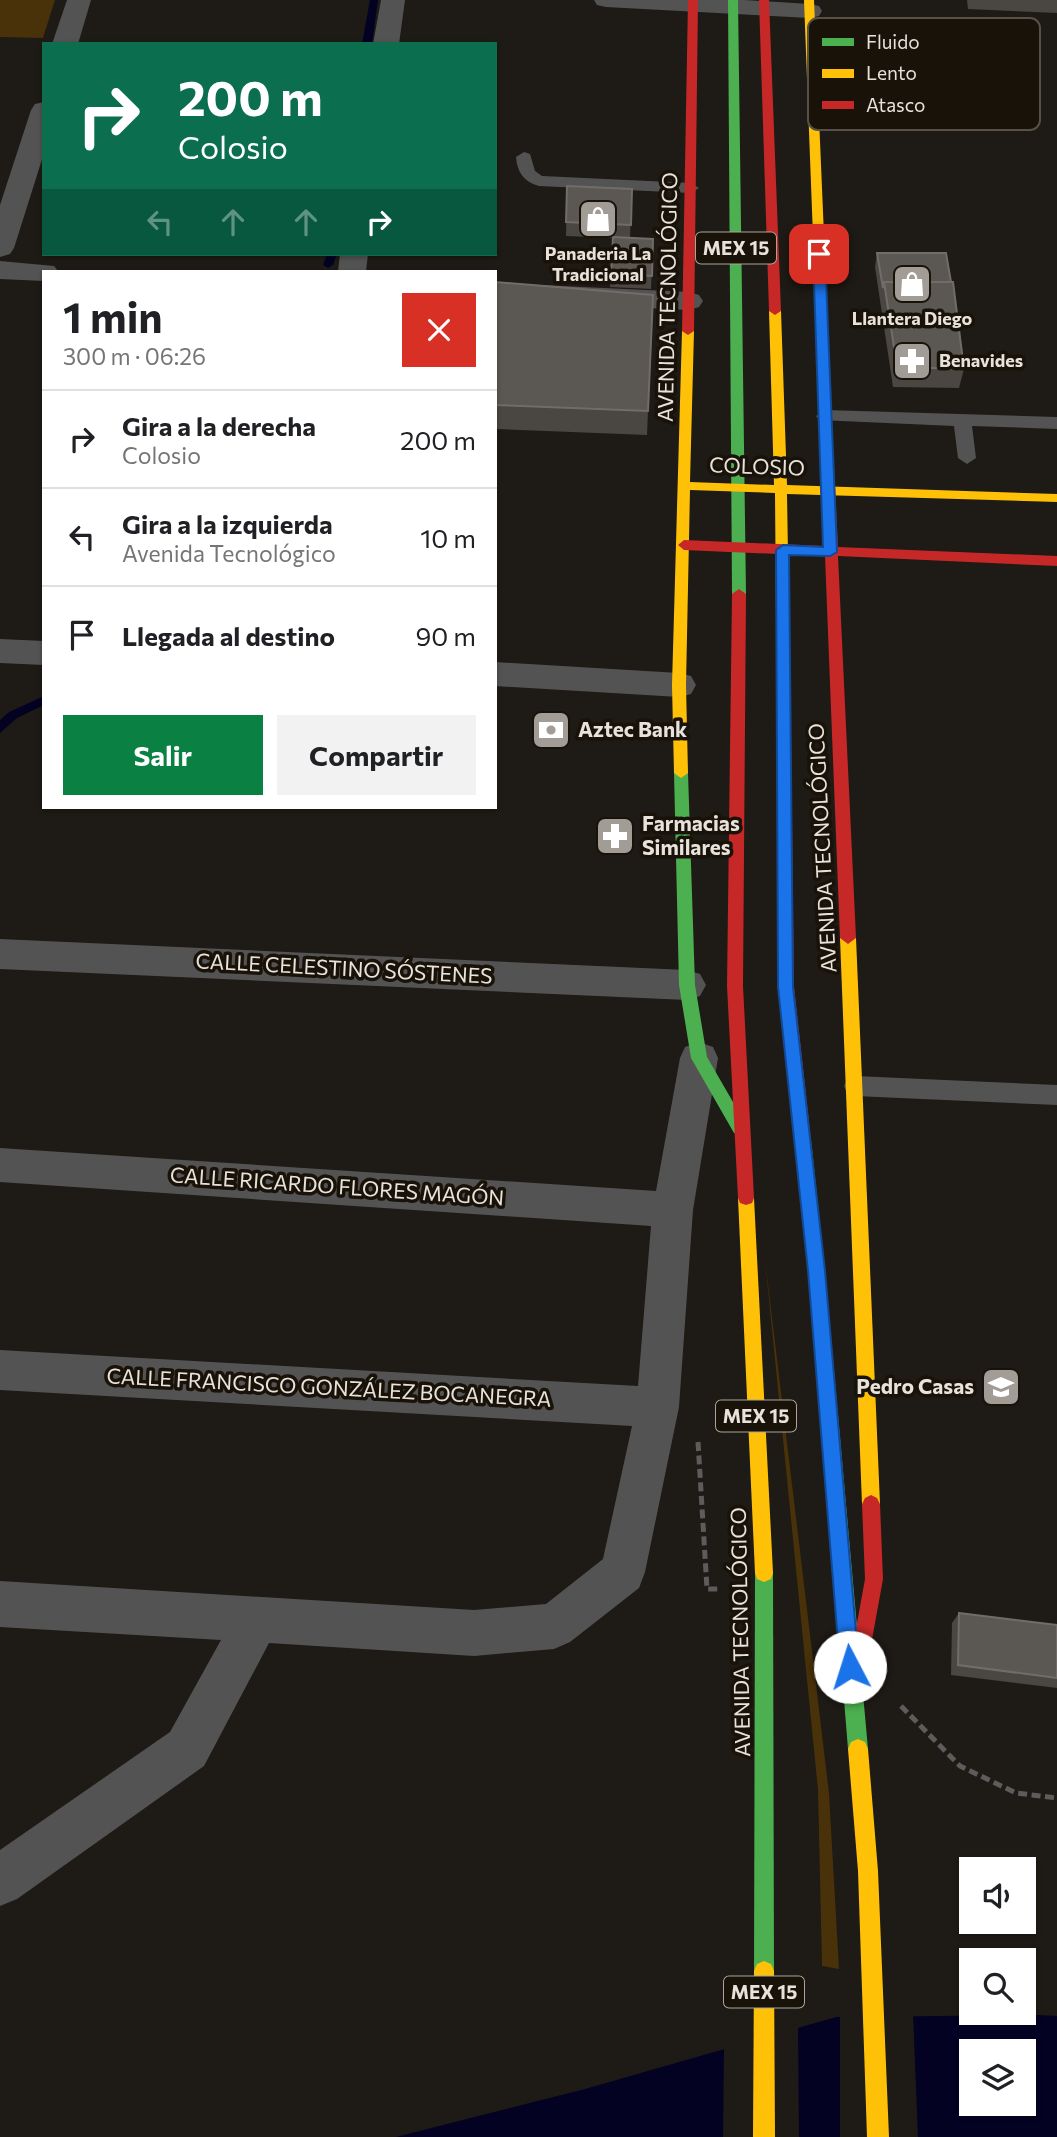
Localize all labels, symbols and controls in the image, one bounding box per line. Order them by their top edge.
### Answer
legend [808,18,1040,130]
text: Fluido [866,30,920,53]
text: Lento [866,61,917,84]
text: 200 m [178,66,323,126]
icon: right [63,70,154,161]
text: Atasco [866,93,925,116]
text: Colosio [178,126,288,166]
street label: AVENIDA TECNOLÓGICO [652,172,681,422]
shop icon: Panaderia La Tradicional [577,198,619,240]
icon: left [141,203,179,241]
icon: ahead [214,203,252,241]
icon: ahead [287,203,325,241]
icon: right [360,203,398,241]
pin [789,224,849,284]
road number: MEX 15 [696,232,776,264]
icon: arrive [800,235,838,273]
place label: Panaderia La Tradicional [545,242,651,285]
shop icon: Llantera Diego [891,263,933,305]
text: 1 min [63,290,163,342]
button: close [402,293,476,367]
place label: Llantera Diego [852,307,973,329]
pharmacy icon: Benavides [891,340,933,382]
text: 300 m · 06:26 [63,342,206,370]
place label: Benavides [939,349,1023,371]
text: Gira a la derecha [122,410,316,441]
icon: right [63,420,101,458]
text: 200 m [400,424,476,455]
text: Colosio [122,441,201,469]
street label: COLOSIO [709,451,805,480]
text: Gira a la izquierda [122,508,333,539]
icon: left [63,518,101,556]
text: 10 m [420,522,476,553]
text: Avenida Tecnológico [122,539,336,567]
icon: arrive [63,616,101,654]
text: Llegada al destino [122,620,335,651]
text: 90 m [416,620,476,651]
bank icon: Aztec Bank [530,709,572,751]
button: Salir [63,715,263,795]
button: Compartir [277,715,476,795]
place label: Aztec Bank [578,716,687,741]
street label: AVENIDA TECNOLÓGICO [802,723,841,973]
place label: Farmacias Similares [642,810,740,859]
pharmacy icon: Farmacias Similares [594,815,636,857]
street label: CALLE CELESTINO SÓSTENES [195,947,493,988]
street label: CALLE RICARDO FLORES MAGÓN [169,1161,505,1210]
street label: CALLE FRANCISCO GONZÁLEZ BOCANEGRA [106,1362,552,1411]
school or university icon: Pedro Casas [980,1366,1022,1408]
place label: Pedro Casas [856,1373,974,1398]
road number: MEX 15 [716,1400,796,1432]
street label: AVENIDA TECNOLÓGICO [725,1507,754,1757]
position arrow [813,1630,887,1704]
map controls [959,1857,1036,2116]
button: sound [959,1857,1036,1934]
button: search [959,1948,1036,2025]
road number: MEX 15 [724,1976,804,2008]
button: layers [959,2039,1036,2116]

